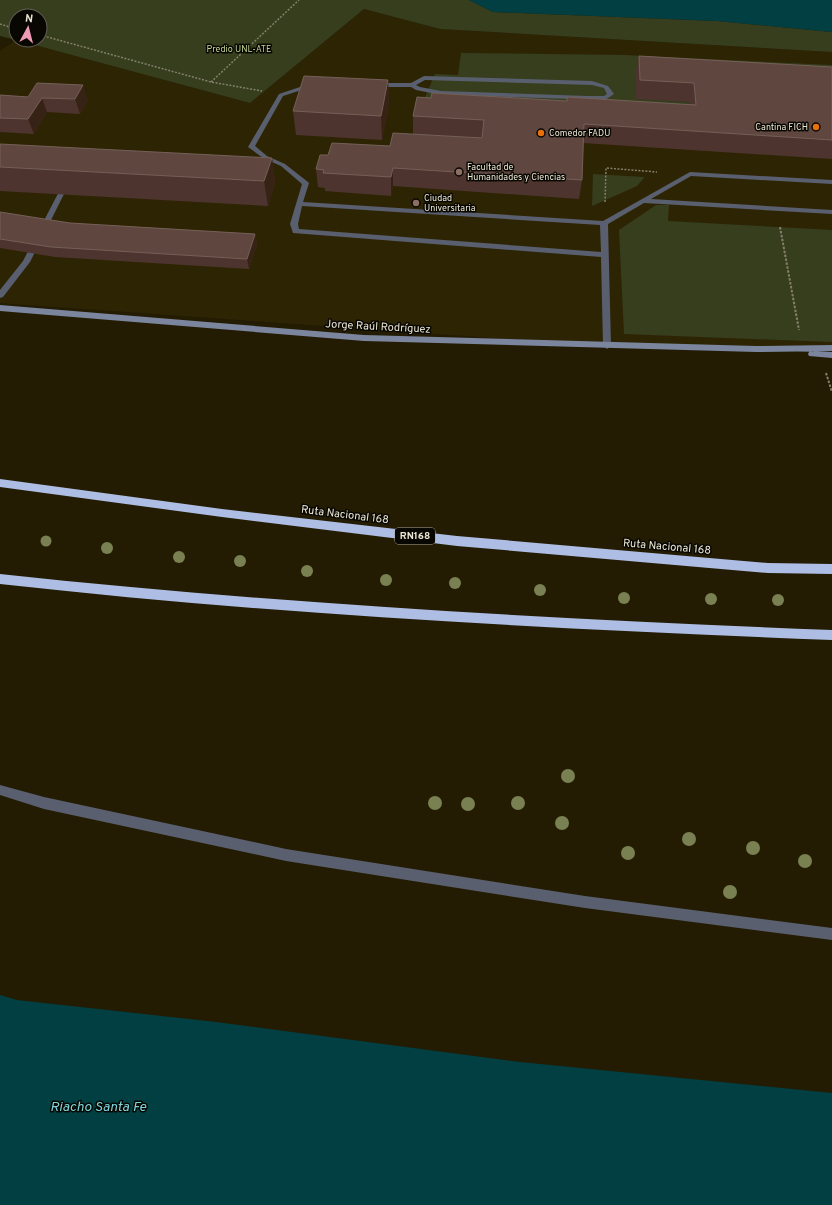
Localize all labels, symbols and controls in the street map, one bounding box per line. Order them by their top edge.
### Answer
north arrow [8,8,48,48]
text: N [24,12,34,26]
park label: Predio UNL-ATE [207,44,271,55]
place label: Cantina FICH [755,122,808,133]
marker: Cantina FICH [811,122,821,132]
marker: Comedor FADU [536,128,546,138]
place label: Comedor FADU [549,128,610,139]
place label: Facultad de Humanidades y Ciencias [467,162,565,183]
marker: Facultad de Humanidades y Ciencias [454,167,464,177]
place label: Ciudad Universitaria [424,193,476,214]
marker: Ciudad Universitaria [411,198,421,208]
street label: Jorge Raúl Rodríguez [325,317,431,337]
street label: Ruta Nacional 168 [300,503,390,527]
road number: RN168 [395,528,435,544]
street label: Ruta Nacional 168 [622,536,712,558]
water label: Riacho Santa Fe [50,1099,147,1116]

